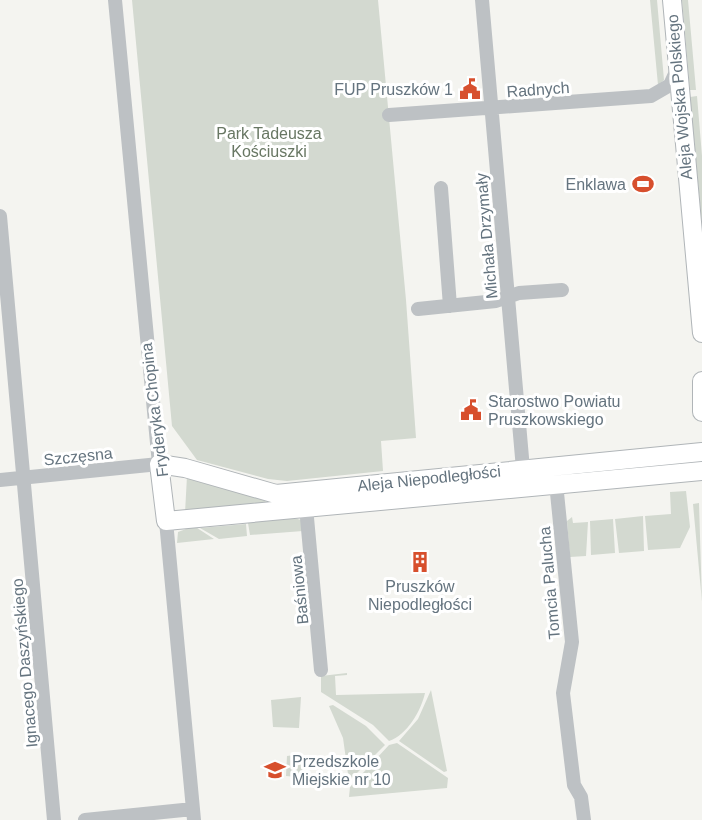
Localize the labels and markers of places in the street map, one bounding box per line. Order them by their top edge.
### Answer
public building icon: FUP Pruszków 1 [458,77,482,101]
place label: FUP Pruszków 1 [334,81,453,98]
sports icon: Enklawa [631,172,655,196]
place label: Enklawa [566,176,626,193]
place label: Starostwo Powiatu Pruszkowskiego [488,393,621,428]
public building icon: Starostwo Powiatu Pruszkowskiego [459,398,483,422]
building icon: Pruszków Niepodległości [408,550,432,574]
place label: Pruszków Niepodległości [368,578,472,613]
place label: Przedszkole Miejskie nr 10 [292,753,391,788]
school or university icon: Przedszkole Miejskie nr 10 [263,758,287,782]

